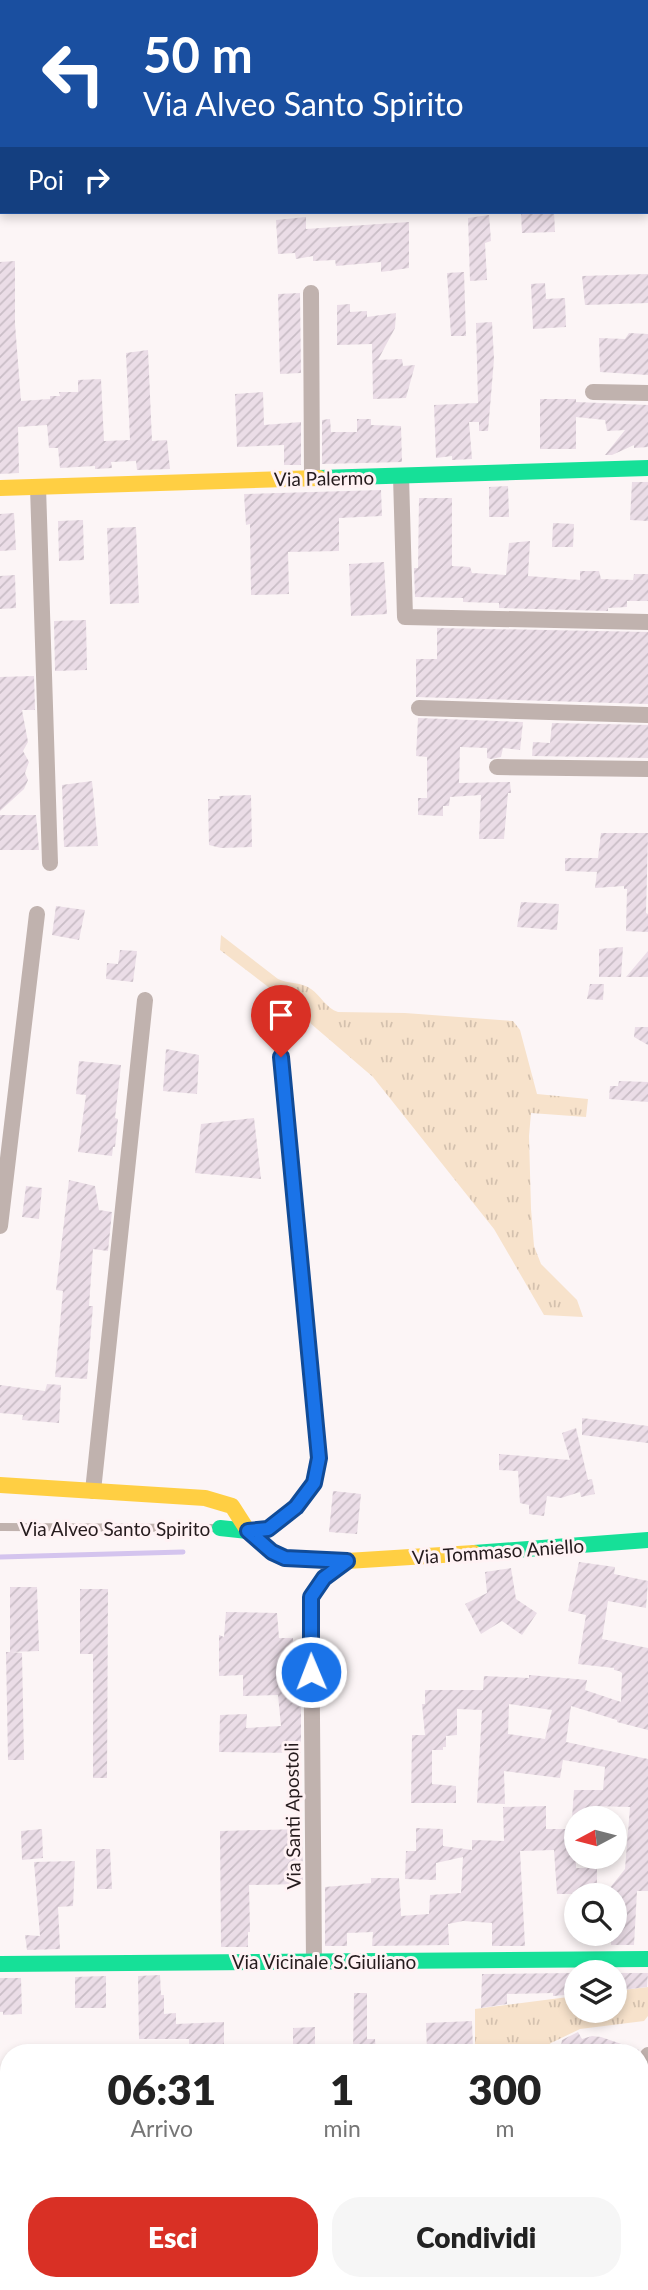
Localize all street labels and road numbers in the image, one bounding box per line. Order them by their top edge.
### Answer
street label: Via Palermo [274,466,374,490]
street label: Via Alveo Santo Spirito [20,1517,210,1540]
street label: Via Tommaso Aniello [411,1534,585,1568]
street label: Via Santi Apostoli [279,1742,305,1890]
street label: Via Vicinale S.Giuliano [232,1950,416,1973]

